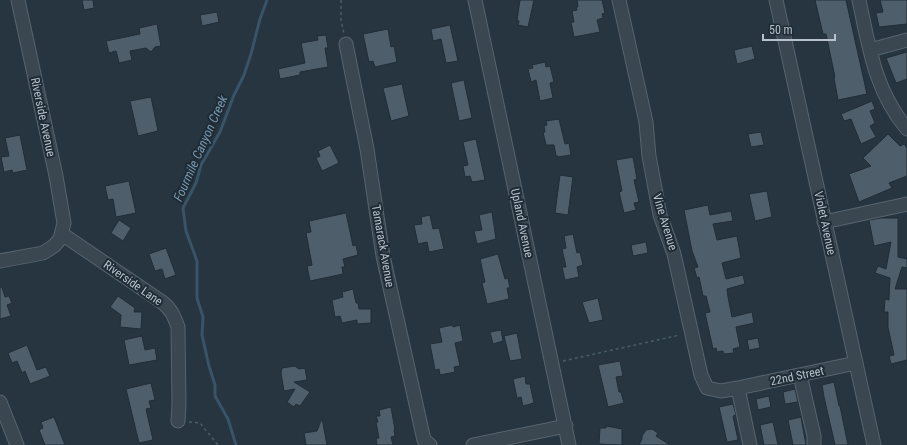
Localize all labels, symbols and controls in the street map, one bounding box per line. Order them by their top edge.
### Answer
scale bar [763,16,835,42]
text: 50 m [769,23,793,37]
street label: Riverside Avenue [28,76,58,158]
water label: Fourmile Canyon Creek [170,93,231,204]
street label: Upland Avenue [508,187,536,259]
street label: Violet Avenue [811,190,839,256]
street label: Vine Avenue [650,192,680,252]
street label: Tamarack Avenue [369,204,397,289]
street label: Riverside Lane [101,257,166,309]
street label: 22nd Street [769,363,826,389]

